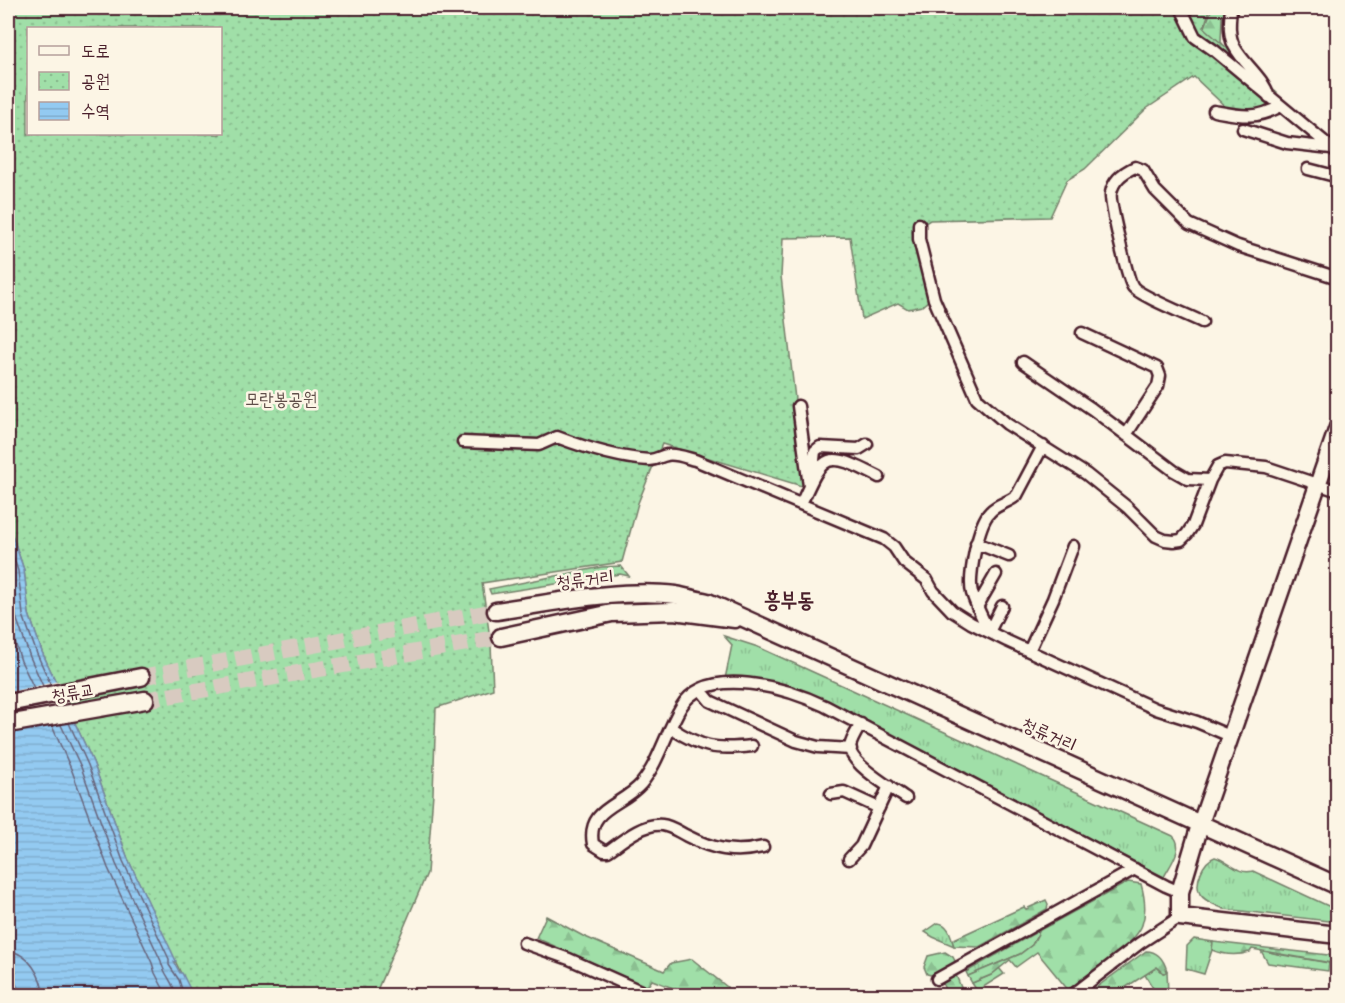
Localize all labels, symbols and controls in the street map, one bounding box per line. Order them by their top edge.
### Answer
legend [27,27,222,135]
text: 도로 [81,41,110,62]
text: 공원 [81,71,110,92]
text: 수역 [81,101,110,122]
park label: 모란봉공원 [245,389,317,410]
street label: 청류거리 [555,567,615,593]
district label: 흥부동 [764,588,814,613]
street label: 청류교 [50,679,96,707]
street label: 청류거리 [1018,714,1080,756]

